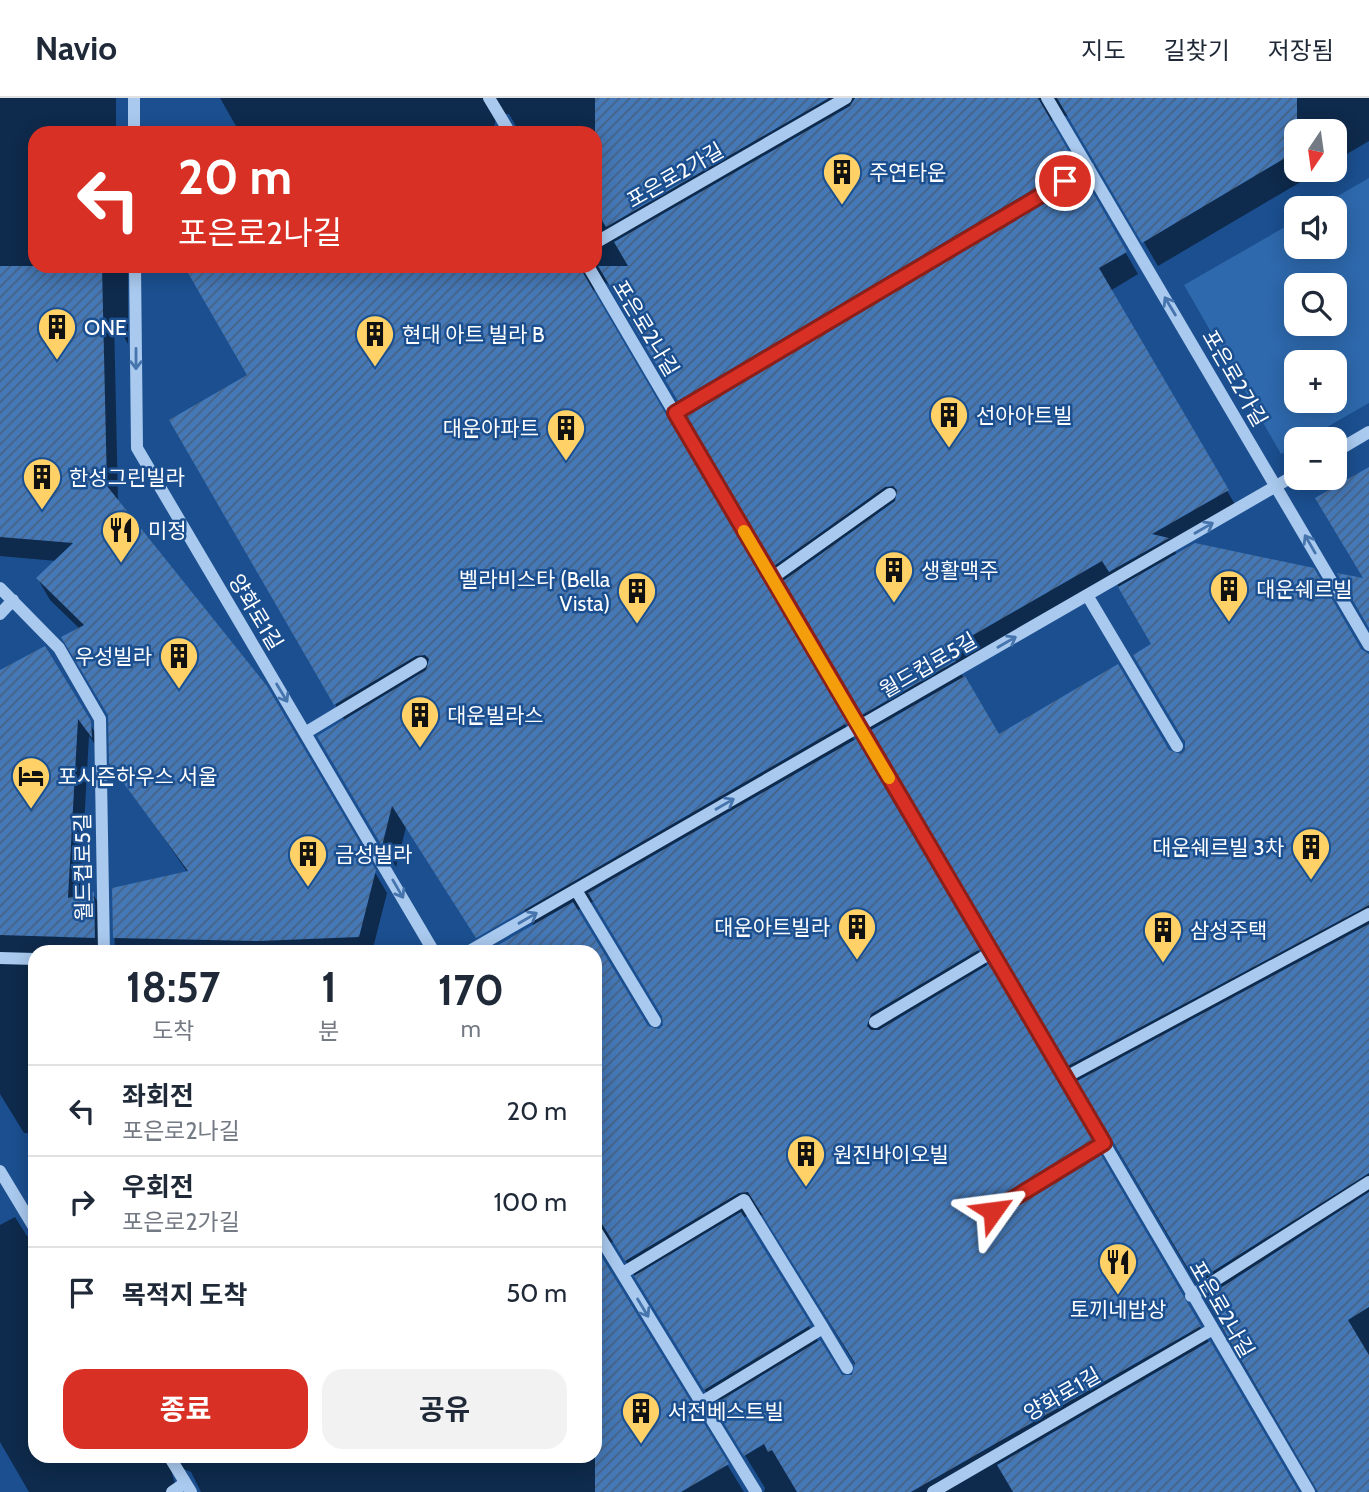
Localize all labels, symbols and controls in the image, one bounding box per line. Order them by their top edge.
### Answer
text: Navio [35,28,117,68]
text: 지도 [1081,36,1126,65]
text: 길찾기 [1164,36,1230,65]
text: 저장됨 [1268,36,1334,65]
north arrow [1284,119,1348,182]
map controls [1284,119,1347,490]
street label: 포은로2가길 [622,137,728,213]
text: 20 m [178,147,292,206]
building icon: 주연타운 [821,151,863,206]
pin [1035,151,1095,211]
icon: left [63,154,154,245]
place label: 주연타운 [869,160,946,185]
icon: arrive [1046,162,1084,200]
button: sound [1284,196,1347,259]
text: 포은로2나길 [178,213,342,252]
button: search [1284,273,1347,336]
street label: 포은로2나길 [608,275,684,381]
one-way arrow [1163,296,1177,316]
building icon: ONE [36,306,78,361]
building icon: 현대 아트 빌라 B [354,313,396,368]
place label: ONE [84,315,127,340]
place label: 현대 아트 빌라 B [402,322,545,347]
street label: 포은로2가길 [1197,325,1273,431]
one-way arrow [129,347,143,370]
button: + [1284,350,1347,413]
building icon: 선아아트빌 [928,394,970,449]
place label: 선아아트빌 [976,403,1073,428]
building icon: 대운아파트 [545,407,587,462]
place label: 대운아파트 [442,416,539,441]
button: − [1284,427,1347,490]
building icon: 한성그린빌라 [21,456,63,511]
place label: 한성그린빌라 [69,465,185,490]
restaurant icon: 미정 [100,509,142,564]
place label: 미정 [148,518,187,543]
one-way arrow [1193,521,1213,535]
one-way arrow [1302,535,1316,555]
building icon: 생활맥주 [873,549,915,604]
place label: 생활맥주 [921,558,998,583]
place label: 벨라비스타 (Bella Vista) [459,567,610,616]
building icon: 대운쉐르빌 [1208,568,1250,623]
street label: 양화로1길 [224,570,288,654]
building icon: 벨라비스타 (Bella Vista) [616,570,658,625]
place label: 대운쉐르빌 [1256,577,1353,602]
street label: 월드컵로5길 [875,627,981,703]
one-way arrow [996,634,1016,648]
building icon: 우성빌라 [158,635,200,690]
place label: 우성빌라 [75,644,152,669]
one-way arrow [275,683,289,703]
building icon: 대운빌라스 [399,694,441,749]
place label: 대운빌라스 [447,703,544,728]
hotel icon: 포시즌하우스 서울 [10,755,52,810]
place label: 포시즌하우스 서울 [58,764,217,789]
one-way arrow [714,797,734,811]
street label: 월드컵로5길 [70,813,96,921]
building icon: 대운쉐르빌 3차 [1290,826,1332,881]
building icon: 금성빌라 [287,833,329,888]
place label: 대운쉐르빌 3차 [1152,835,1284,860]
place label: 금성빌라 [335,842,412,867]
one-way arrow [391,879,405,899]
building icon: 대운아트빌라 [836,906,878,961]
building icon: 삼성주택 [1142,909,1184,964]
one-way arrow [517,911,537,925]
place label: 대운아트빌라 [714,915,830,940]
place label: 삼성주택 [1190,918,1267,943]
text: 18:57 [126,961,220,1013]
text: 1 [321,961,337,1013]
text: 170 [438,964,504,1016]
text: m [461,1015,481,1043]
text: 도착 [152,1017,194,1045]
text: 분 [318,1017,340,1045]
text: 좌회전 [122,1080,194,1112]
icon: left [63,1092,101,1130]
text: 20 m [507,1095,567,1127]
text: 포은로2나길 [122,1117,240,1145]
building icon: 원진바이오빌 [785,1133,827,1188]
place label: 원진바이오빌 [833,1142,949,1167]
text: 우회전 [122,1171,194,1203]
position arrow [956,1174,1030,1248]
icon: right [63,1183,101,1221]
text: 100 m [494,1186,567,1218]
text: 포은로2가길 [122,1208,240,1236]
restaurant icon: 토끼네밥상 [1097,1241,1139,1296]
street label: 포은로2나길 [1184,1256,1260,1362]
icon: arrive [63,1274,101,1312]
text: 50 m [506,1277,567,1309]
text: 목적지 도착 [122,1279,247,1311]
one-way arrow [637,1297,651,1317]
place label: 토끼네밥상 [1070,1297,1166,1322]
street label: 양화로1길 [1019,1362,1105,1426]
button: 종료 [63,1369,308,1449]
button: 공유 [322,1369,567,1449]
building icon: 서전베스트빌 [620,1390,662,1445]
place label: 서전베스트빌 [668,1399,784,1424]

